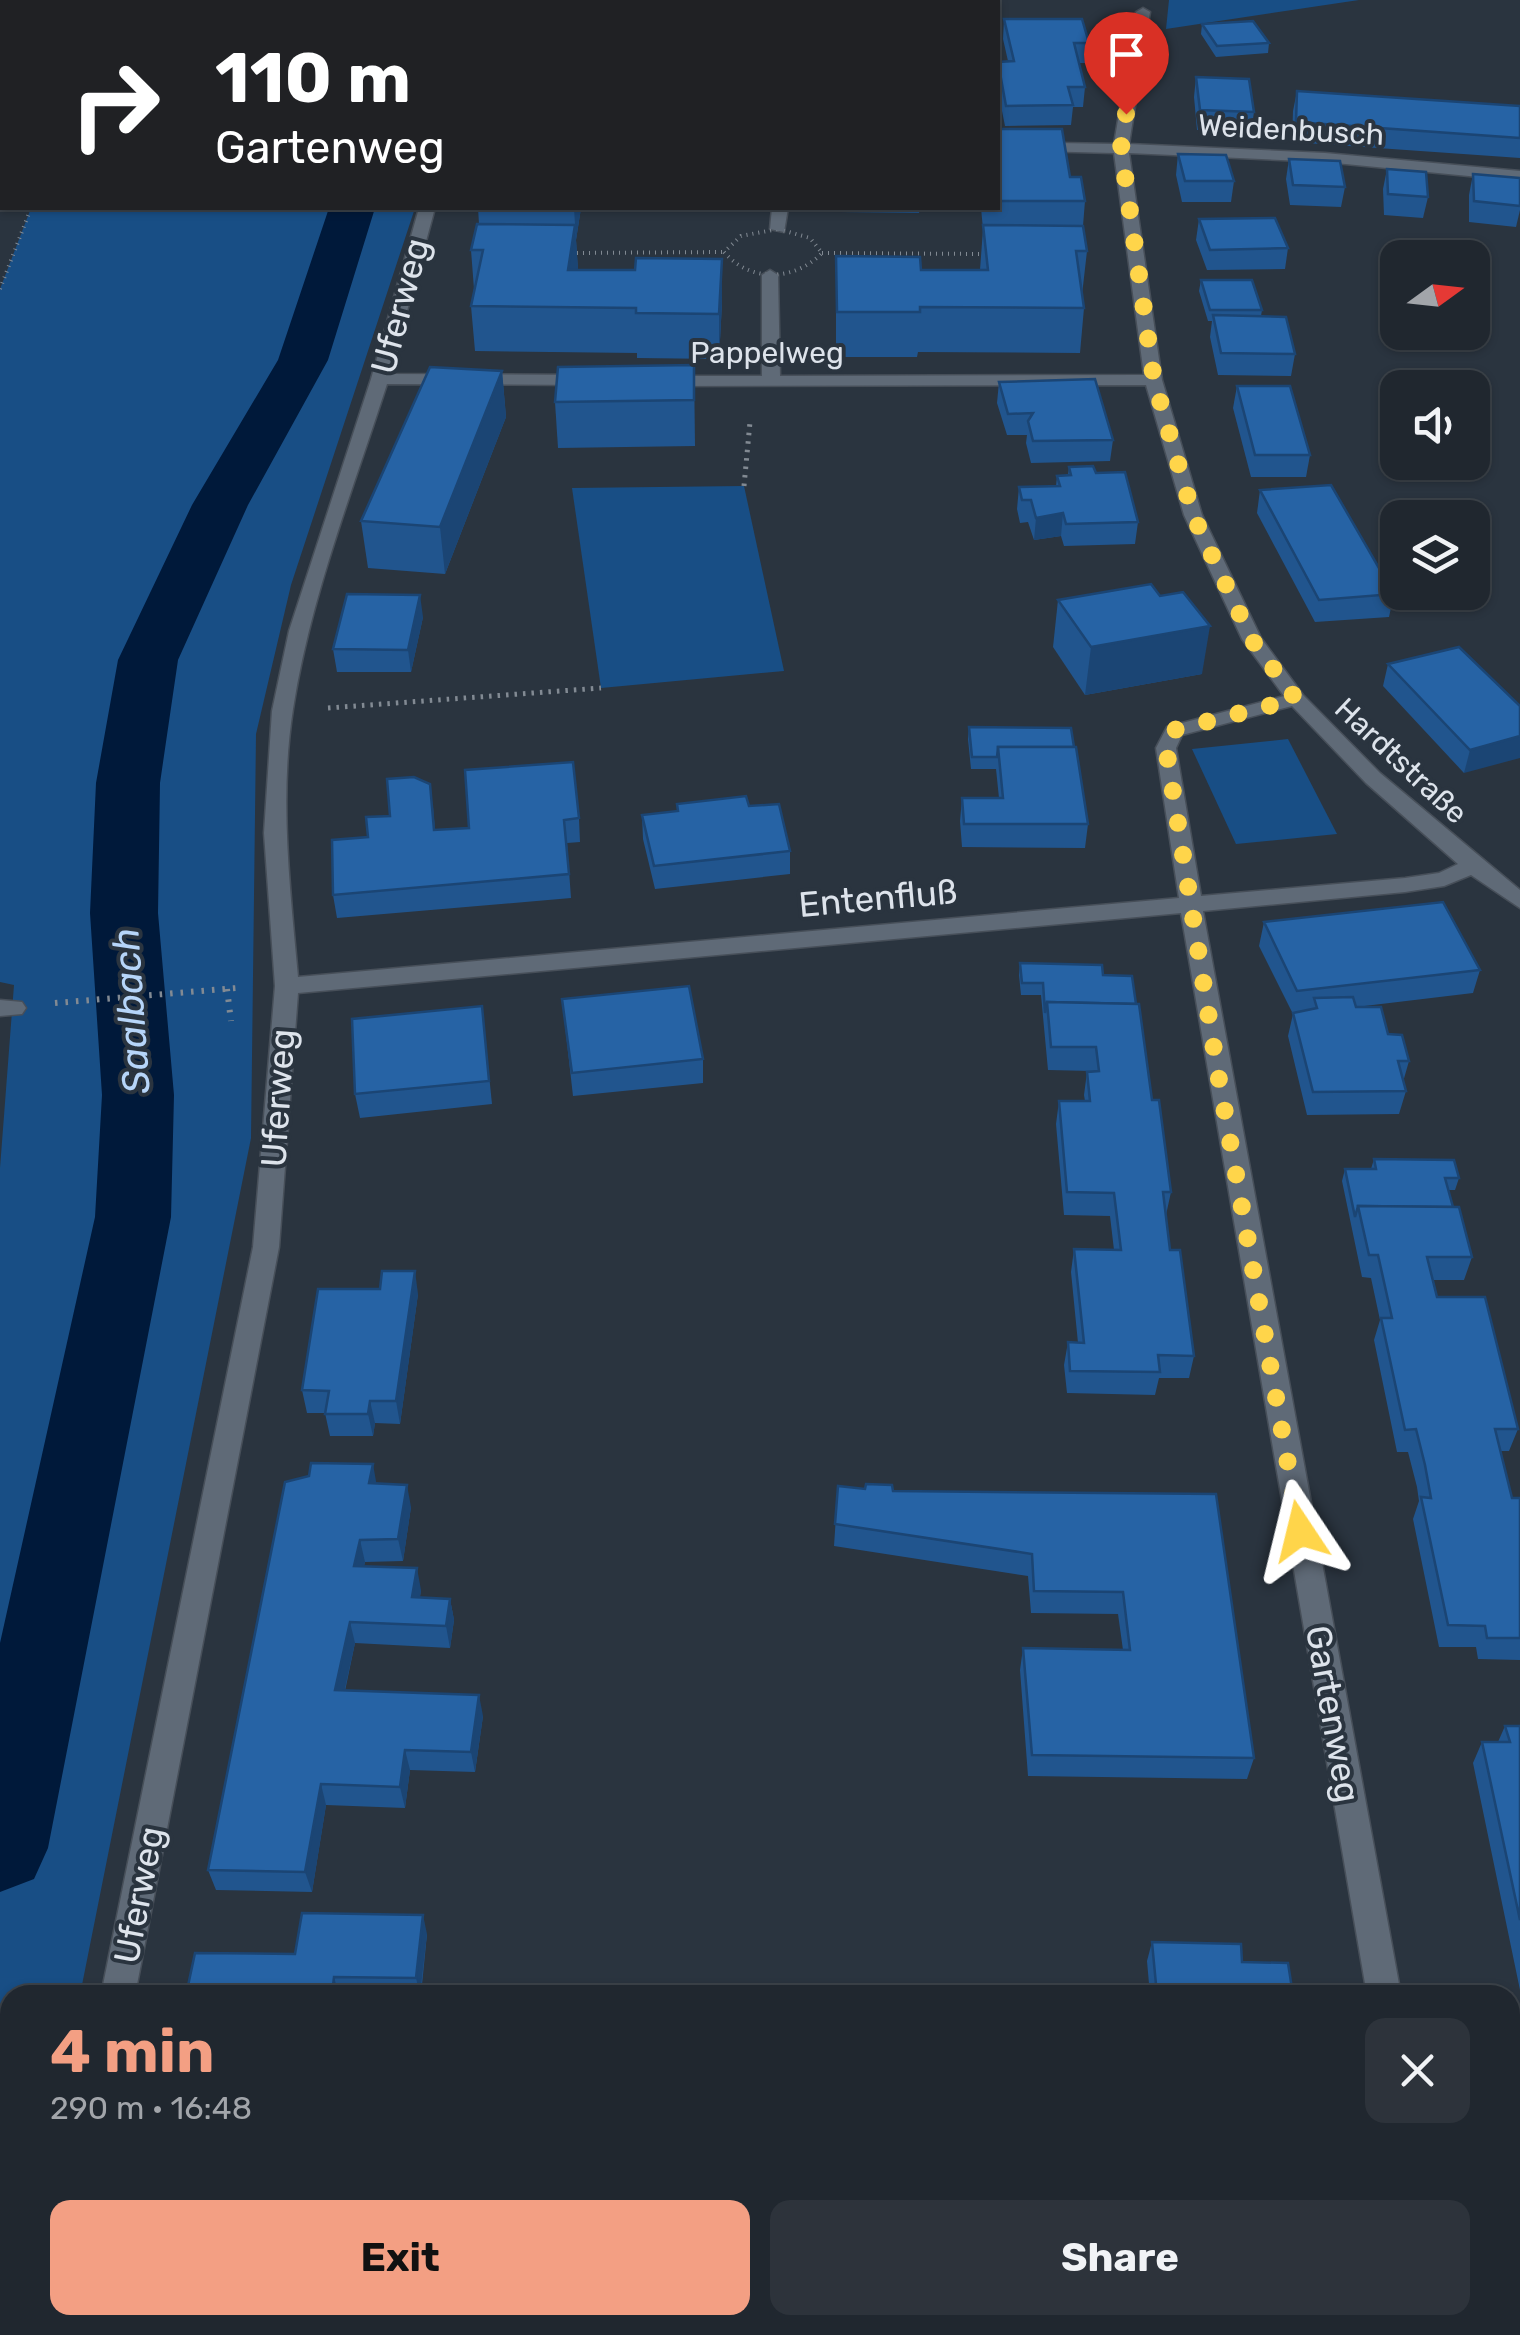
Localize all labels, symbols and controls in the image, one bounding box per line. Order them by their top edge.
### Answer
pin [1084,12,1169,115]
icon: arrive [1099,27,1154,82]
text: 110 m [215,37,411,120]
icon: right [50,40,180,170]
street label: Weidenbusch [1197,107,1385,153]
text: Gartenweg [215,121,445,174]
street label: Uferweg [362,234,438,378]
north arrow [1380,240,1490,350]
map controls [1380,240,1490,610]
street label: Pappelweg [690,335,844,371]
button: sound [1380,370,1490,480]
button: layers [1380,500,1490,610]
street label: Hardtstraße [1327,691,1475,831]
street label: Entenfluß [797,870,959,926]
water label: Saalbach [102,926,160,1096]
street label: Uferweg [252,1027,304,1169]
position arrow [1248,1479,1352,1583]
street label: Gartenweg [1297,1622,1369,1806]
street label: Uferweg [105,1823,173,1967]
text: 4 min [50,2016,214,2087]
button: close [1365,2018,1470,2123]
text: 290 m · 16:48 [50,2089,252,2127]
button: Exit [50,2200,750,2315]
button: Share [770,2200,1470,2315]

